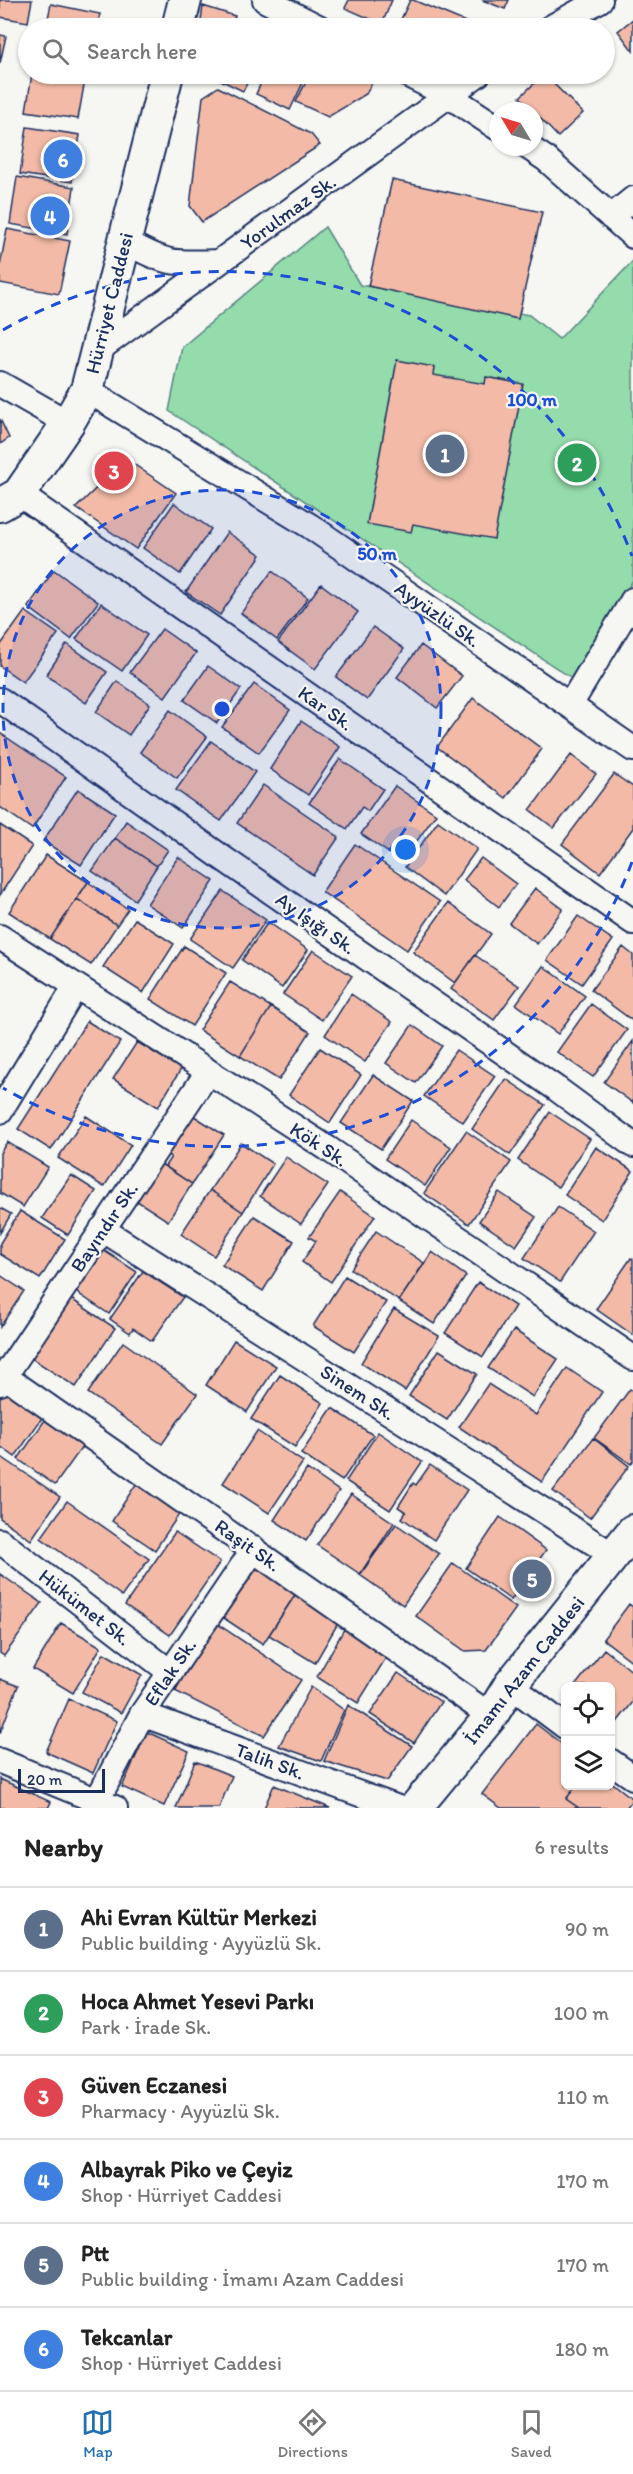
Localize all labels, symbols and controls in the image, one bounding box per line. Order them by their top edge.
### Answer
search box [18,18,615,84]
icon: search [39,35,72,68]
text: Search here [87,38,197,65]
north arrow [489,102,543,156]
pin: 6 [44,136,82,182]
street label: Yorulmaz Sk. [236,169,340,255]
pin: 4 [31,194,70,238]
street label: Hürriyet Caddesi [80,230,138,376]
text: 100 m [507,389,558,411]
pin: 1 [426,432,464,476]
pin: 2 [558,440,596,486]
pin: 3 [94,448,134,494]
text: 50 m [357,543,398,565]
street label: Ayyüzlü Sk. [390,576,486,652]
street label: Kar Sk. [294,680,358,736]
centre of rings [212,699,232,719]
your location [391,835,420,864]
street label: Ay Işığı Sk. [271,887,361,959]
street label: Kök Sk. [286,1116,352,1172]
street label: Bayındır Sk. [65,1177,143,1277]
street label: Sinem Sk. [316,1359,400,1425]
street label: Raşit Sk. [210,1514,286,1576]
pin: 5 [512,1556,552,1602]
street label: Hükümet Sk. [34,1564,136,1650]
street label: İmamı Azam Caddesi [459,1591,589,1749]
street label: Eflak Sk. [139,1634,201,1710]
map controls [561,1682,615,1790]
button: locate [561,1682,615,1736]
button: layers [561,1736,615,1790]
street label: Talih Sk. [232,1737,308,1785]
scale bar [18,1766,105,1794]
text: 20 m [27,1770,62,1789]
text: Nearby [24,1831,103,1863]
text: 6 results [535,1835,609,1859]
text: Ahi Evran Kültür Merkezi [81,1904,317,1931]
text: 1 [39,1917,48,1941]
text: 90 m [565,1917,609,1941]
text: Public building · Ayyüzlü Sk. [81,1931,321,1955]
text: Hoca Ahmet Yesevi Parkı [81,1988,314,2015]
text: 2 [38,2001,49,2025]
text: 100 m [554,2001,609,2025]
text: Park · İrade Sk. [81,2015,211,2039]
text: Güven Eczanesi [81,2072,227,2099]
text: 3 [38,2085,49,2109]
text: 110 m [557,2085,609,2109]
text: Pharmacy · Ayyüzlü Sk. [81,2099,280,2123]
text: Albayrak Piko ve Çeyiz [81,2156,293,2183]
text: 4 [37,2169,50,2193]
text: 170 m [556,2169,609,2193]
text: Shop · Hürriyet Caddesi [81,2183,282,2207]
text: Ptt [81,2240,109,2267]
text: 5 [38,2253,49,2277]
text: 170 m [556,2253,609,2277]
text: Public building · İmamı Azam Caddesi [81,2267,404,2291]
text: Tekcanlar [81,2324,172,2351]
text: 6 [38,2337,49,2361]
text: 180 m [555,2337,609,2361]
text: Shop · Hürriyet Caddesi [81,2351,282,2375]
tab: Map [81,2406,114,2461]
tab: Directions [277,2406,348,2461]
tab: Saved [511,2406,552,2461]

